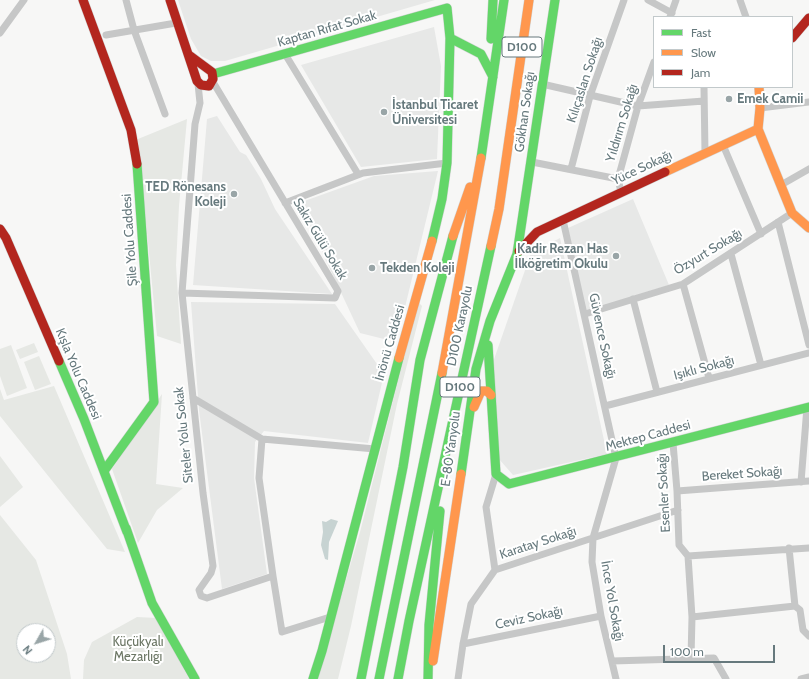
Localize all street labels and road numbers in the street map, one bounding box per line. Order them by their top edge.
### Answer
street label: Kaptan Rıfat Sokak [276,7,378,51]
street label: Kılıçaslan Sokağı [564,35,606,125]
road number: D100 [502,37,542,57]
street label: Gökhan Sokağı [512,71,538,153]
street label: Yıldırım Sokağı [603,82,641,164]
street label: Yüce Sokağı [609,147,675,189]
street label: Şile Yolu Caddesi [119,193,141,287]
street label: Sakız Gülü Sokak [290,195,350,283]
street label: Özyurt Sokağı [671,226,745,278]
street label: D100 Karayolu [444,284,476,368]
street label: Güvence Sokağı [585,292,619,380]
street label: İnönü Caddesi [372,303,408,383]
street label: Kışla Yolu Caddesi [52,326,104,422]
street label: Işıklı Sokağı [672,352,736,384]
road number: D100 [440,377,480,397]
street label: Siteler Yolu Sokak [171,386,197,484]
street label: E-80 Yanyolu [438,410,464,488]
street label: Mektep Caddesi [604,417,692,455]
street label: Esenler Sokağı [654,453,674,533]
street label: Bereket Sokağı [701,463,783,485]
street label: Karatay Sokağı [498,523,578,563]
street label: İnce Yol Sokağı [597,560,627,642]
street label: Ceviz Sokağı [494,603,564,633]

